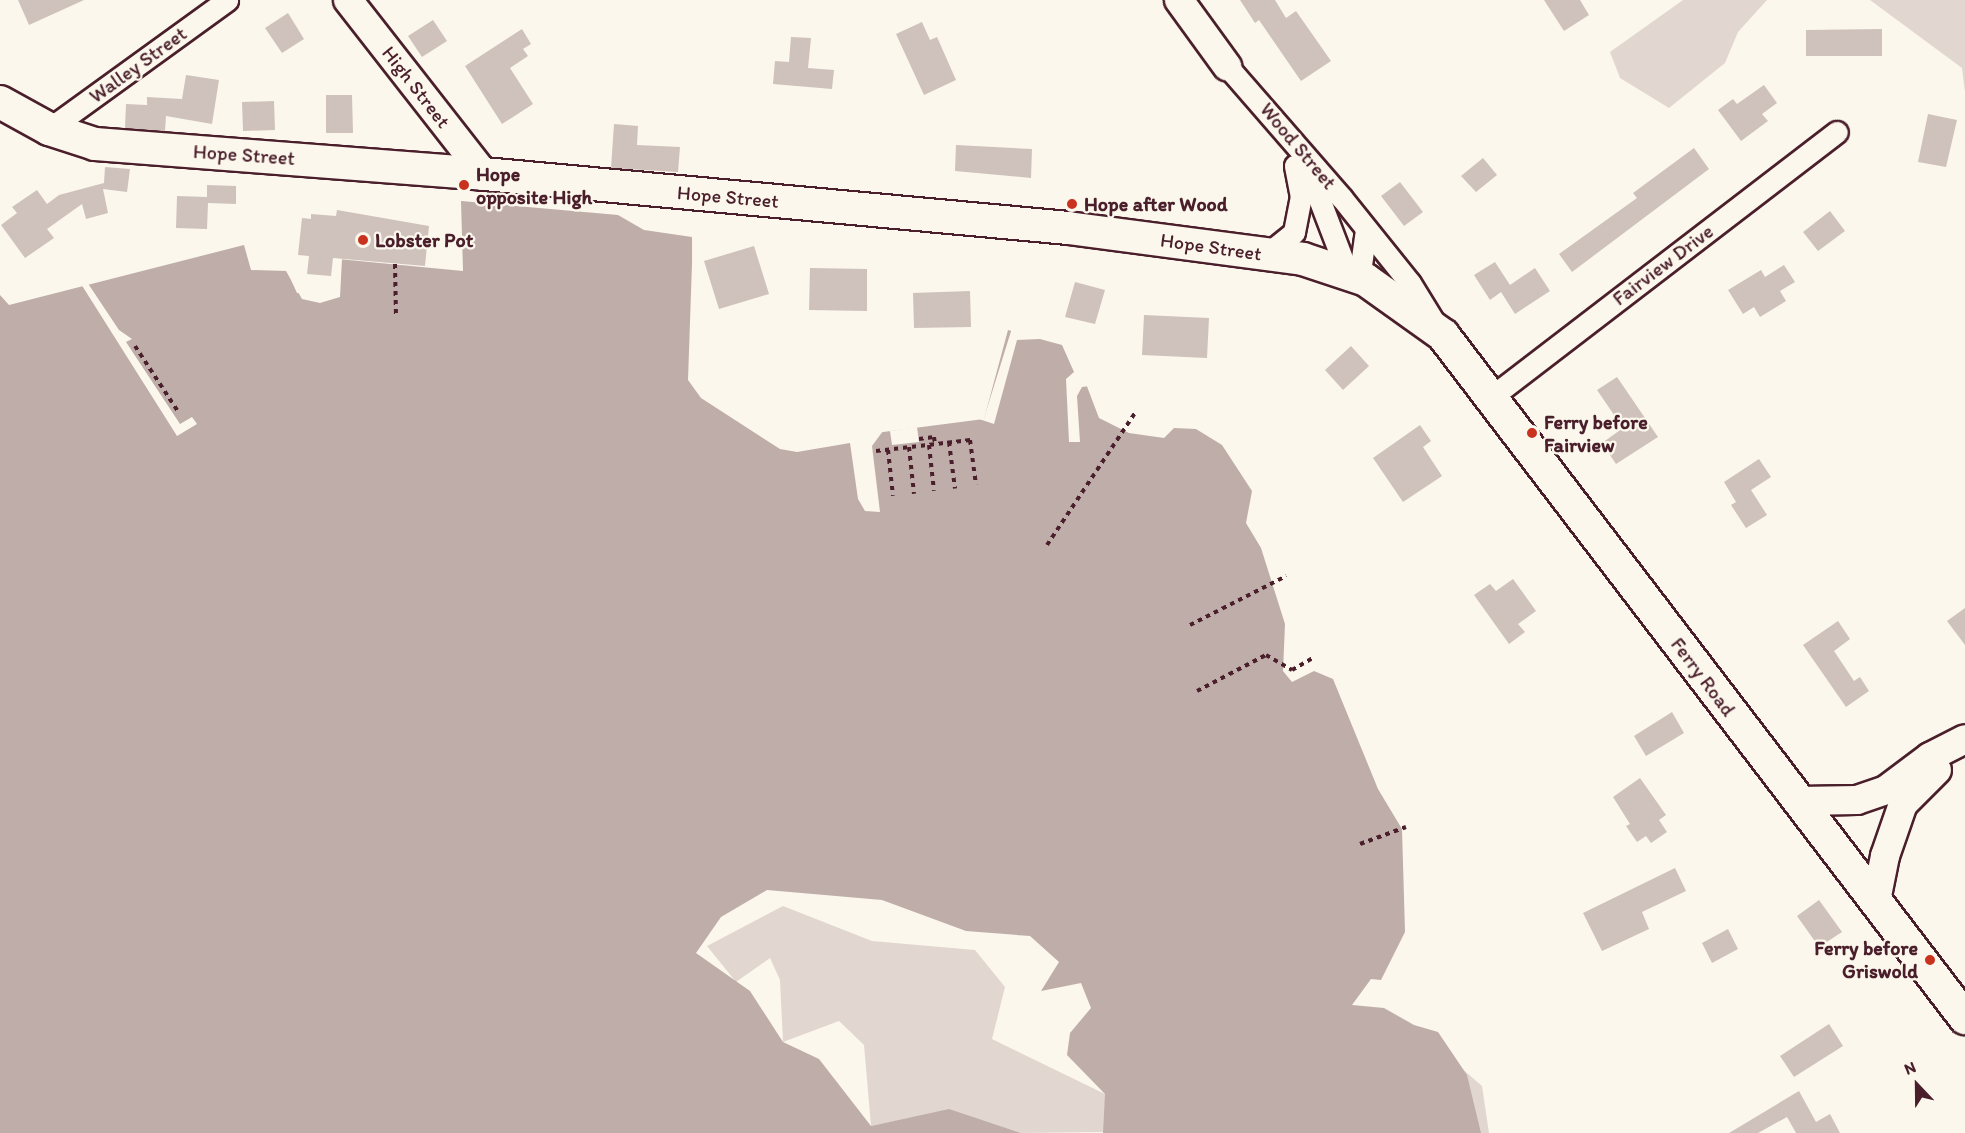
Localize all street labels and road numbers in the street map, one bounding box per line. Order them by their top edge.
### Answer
street label: Walley Street [85,22,191,108]
street label: High Street [377,41,455,133]
street label: Wood Street [1255,98,1341,194]
street label: Hope Street [193,139,295,171]
street label: Hope Street [676,181,780,213]
street label: Fairview Drive [1608,219,1718,311]
street label: Hope Street [1159,228,1263,266]
street label: Ferry Road [1666,633,1740,721]

